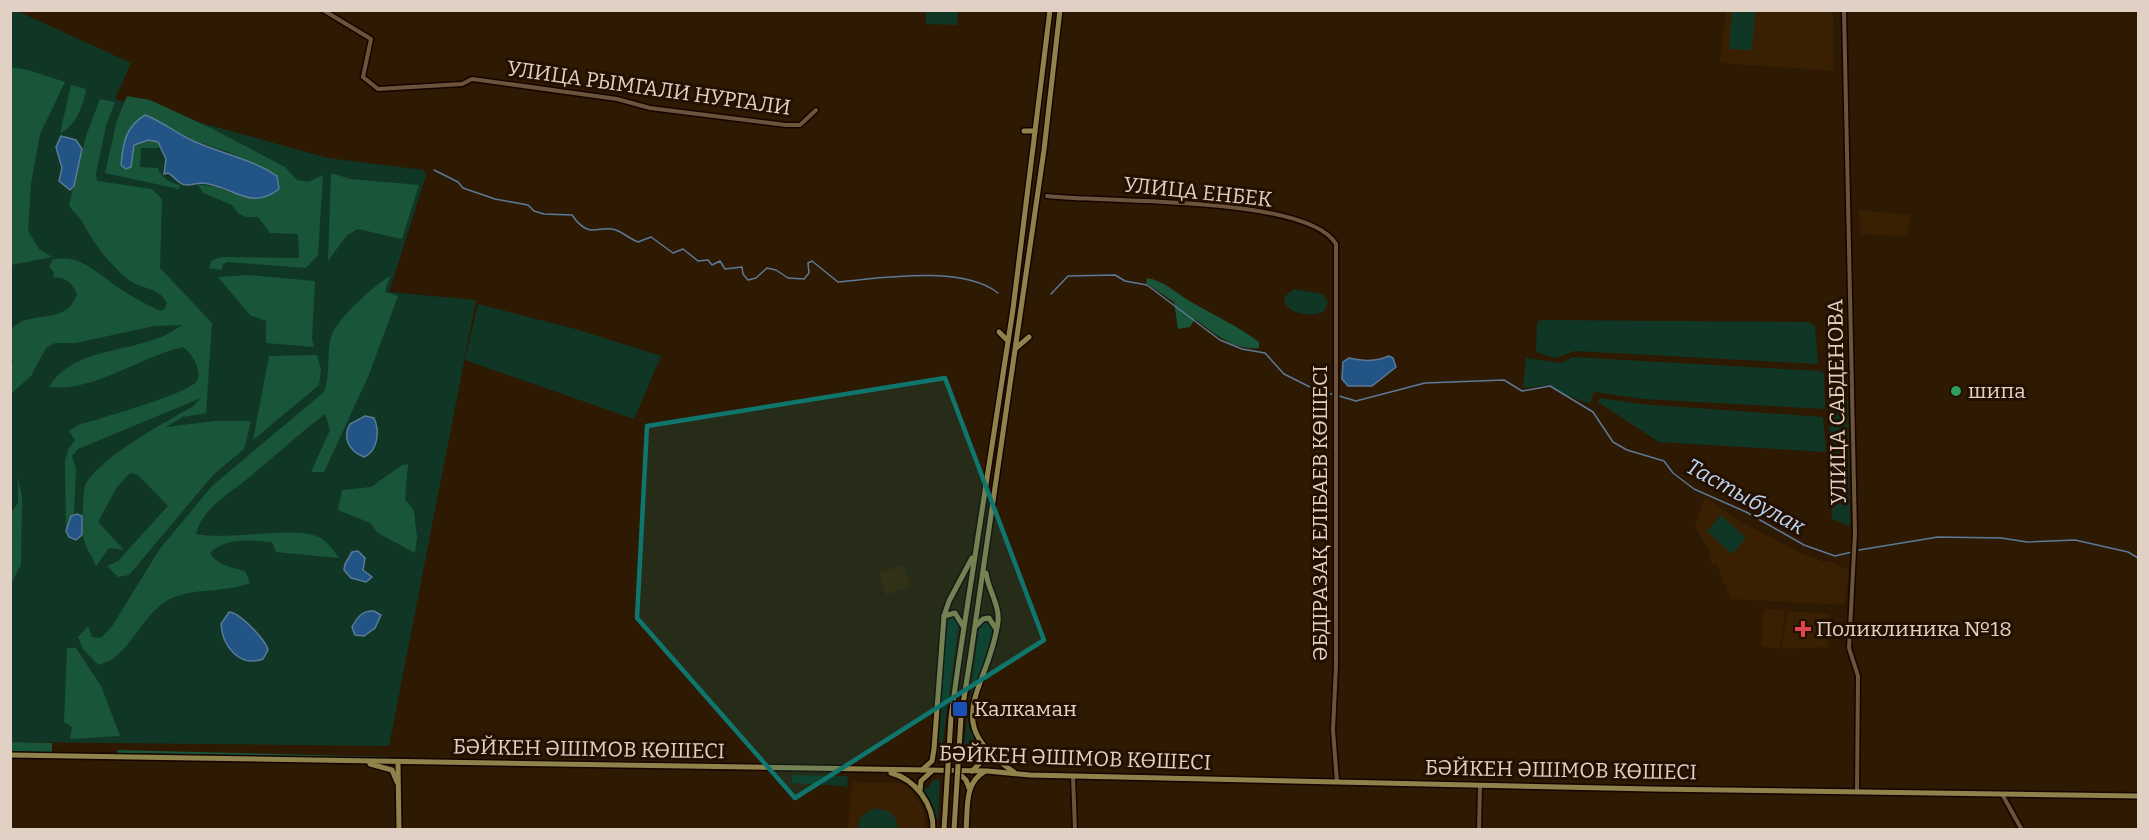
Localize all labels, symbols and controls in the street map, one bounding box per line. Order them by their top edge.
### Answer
street label: УЛИЦА РЫМГАЛИ НУРГАЛИ [506,55,792,121]
street label: УЛИЦА ЕНБЕК [1122,171,1274,213]
street label: УЛИЦА САБДЕНОВА [1822,299,1852,505]
street label: ӘБДІРАЗАҚ ЕЛІБАЕВ КӨШЕСІ [1307,365,1333,661]
place label: шипа [1968,378,2026,404]
marker: шипа [1949,384,1963,398]
water label: Тастыбулак [1682,453,1811,541]
place label: Поликлиника №18 [1816,616,2012,642]
marker: Поликлиника №18 [1794,620,1812,638]
place label: Калкаман [974,696,1077,722]
marker: Калкаман [951,700,969,718]
street label: БӘЙКЕН ӘШІМОВ КӨШЕСІ [453,734,725,764]
street label: БӘЙКЕН ӘШІМОВ КӨШЕСІ [938,740,1212,776]
street label: БӘЙКЕН ӘШІМОВ КӨШЕСІ [1425,755,1697,785]

